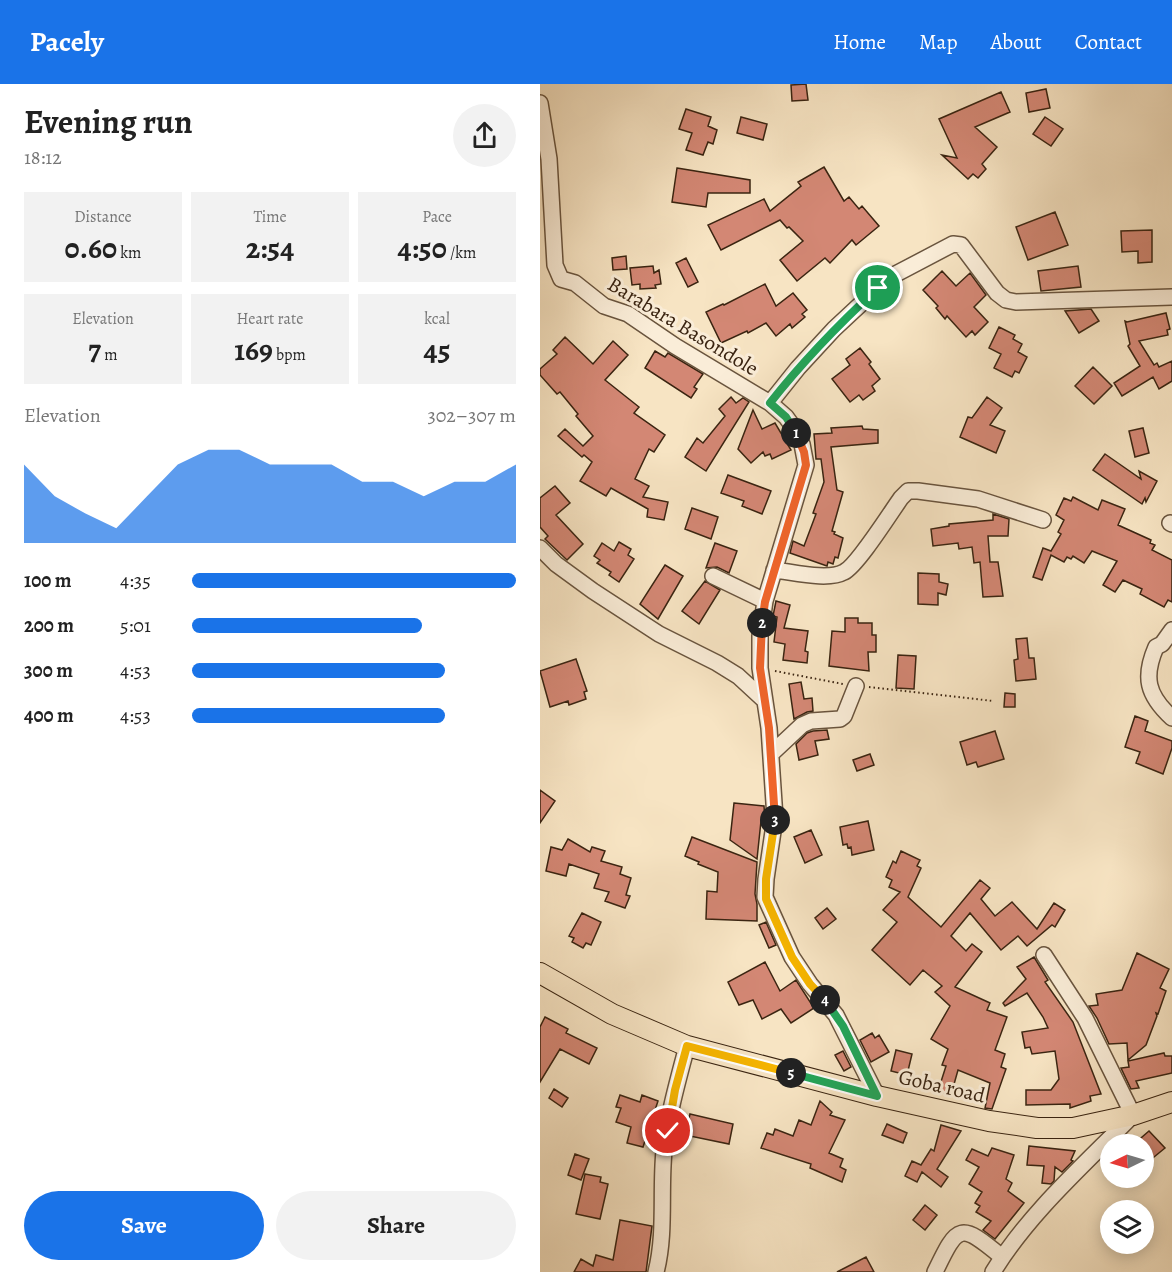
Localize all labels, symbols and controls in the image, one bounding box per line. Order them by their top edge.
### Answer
text: Pacely [30,23,104,61]
text: Home [833,28,886,56]
text: Map [919,28,957,56]
text: About [990,28,1042,56]
text: Contact [1075,28,1142,56]
text: Evening run [24,99,193,144]
button: share [453,104,516,167]
text: 18:12 [24,144,62,171]
text: Distance [74,206,132,228]
text: Time [253,206,287,228]
text: Pace [422,206,452,228]
text: 0.60 [65,228,117,268]
text: 2:54 [246,228,294,268]
text: 4:50 [398,228,447,268]
text: km [117,242,141,264]
text: /km [447,242,476,264]
pin [852,262,903,313]
street label: Barabara Basondole [602,270,764,382]
icon: arrive [861,271,894,304]
text: Elevation [72,308,134,330]
text: Heart rate [237,308,303,330]
text: kcal [424,308,450,330]
text: 7 [88,330,101,370]
text: 169 [234,330,273,370]
text: 45 [424,330,450,370]
text: m [101,344,118,366]
text: bpm [273,344,306,366]
text: Elevation [24,402,101,429]
text: 302–307 m [427,402,516,429]
pin: 1 [781,418,811,448]
text: 1 [793,422,799,444]
text: 100 m [24,567,72,594]
text: 4:35 [120,567,151,594]
pin: 2 [747,608,777,638]
text: 200 m [24,612,74,639]
text: 5:01 [120,612,151,639]
text: 2 [758,612,766,634]
text: 300 m [24,657,73,684]
text: 4:53 [120,657,151,684]
text: 400 m [24,702,74,729]
text: 4:53 [120,702,151,729]
pin: 3 [760,805,790,835]
text: 3 [772,809,778,831]
pin: 4 [810,985,840,1015]
text: 4 [821,989,829,1011]
pin: 5 [776,1058,806,1088]
text: 5 [788,1062,794,1084]
street label: Goba road [896,1062,989,1110]
pin [642,1105,693,1156]
icon: check [651,1114,684,1147]
north arrow [1100,1134,1154,1188]
map controls [1100,1134,1154,1254]
button: Save [24,1191,264,1260]
button: Share [276,1191,516,1260]
button: layers [1100,1200,1154,1254]

